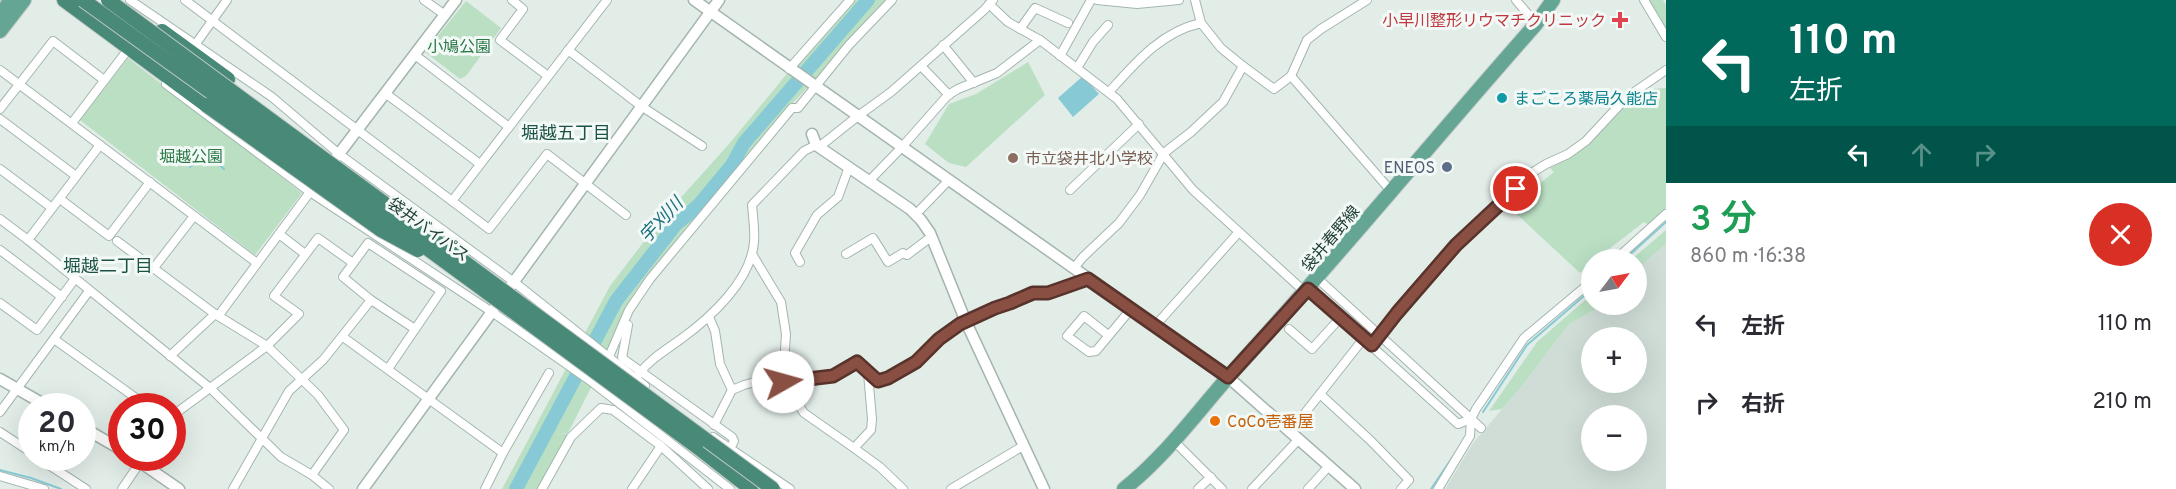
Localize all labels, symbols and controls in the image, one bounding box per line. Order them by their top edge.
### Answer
marker: 小早川整形リウマチクリニック [1611,11,1629,29]
place label: 小早川整形リウマチクリニック [1382,12,1606,32]
text: 110 m [1789,16,1898,69]
icon: left [1690,24,1768,102]
park label: 小鳩公園 [427,38,491,58]
text: 左折 [1789,75,1843,109]
place label: まごころ薬局久能店 [1514,90,1658,110]
marker: まごころ薬局久能店 [1495,91,1509,105]
district label: 堀越五丁目 [521,123,611,146]
icon: left [1842,138,1875,171]
icon: ahead [1905,138,1938,171]
icon: right [1968,138,2001,171]
park label: 堀越公園 [159,148,223,168]
place label: 市立袋井北小学校 [1025,150,1153,170]
marker: 市立袋井北小学校 [1006,151,1020,165]
place label: ENEOS [1384,159,1435,179]
marker: ENEOS [1440,160,1454,174]
pin [1490,163,1541,214]
icon: arrive [1499,172,1532,205]
water label: 宇刈川 [635,192,690,249]
street label: 袋井バイパス [383,194,472,267]
text: 3 分 [1690,198,1756,244]
street label: 袋井春野線 [1298,202,1365,276]
button: close [2089,203,2152,266]
text: 860 m · 16:38 [1690,244,1806,270]
north arrow [1581,249,1647,315]
map controls [1581,249,1647,471]
district label: 堀越二丁目 [63,256,153,279]
icon: left [1690,308,1723,341]
text: 110 m [2098,311,2152,338]
text: 左折 [1741,314,1785,341]
button: + [1581,327,1647,393]
position arrow [751,350,815,414]
icon: right [1690,386,1723,419]
text: 210 m [2092,389,2152,416]
text: 右折 [1741,392,1785,419]
speed limit sign: 30 [108,393,186,471]
button: − [1581,405,1647,471]
text: 20 [38,406,76,443]
place label: CoCo壱番屋 [1227,413,1314,433]
marker: CoCo壱番屋 [1208,414,1222,428]
text: km/h [39,438,75,457]

